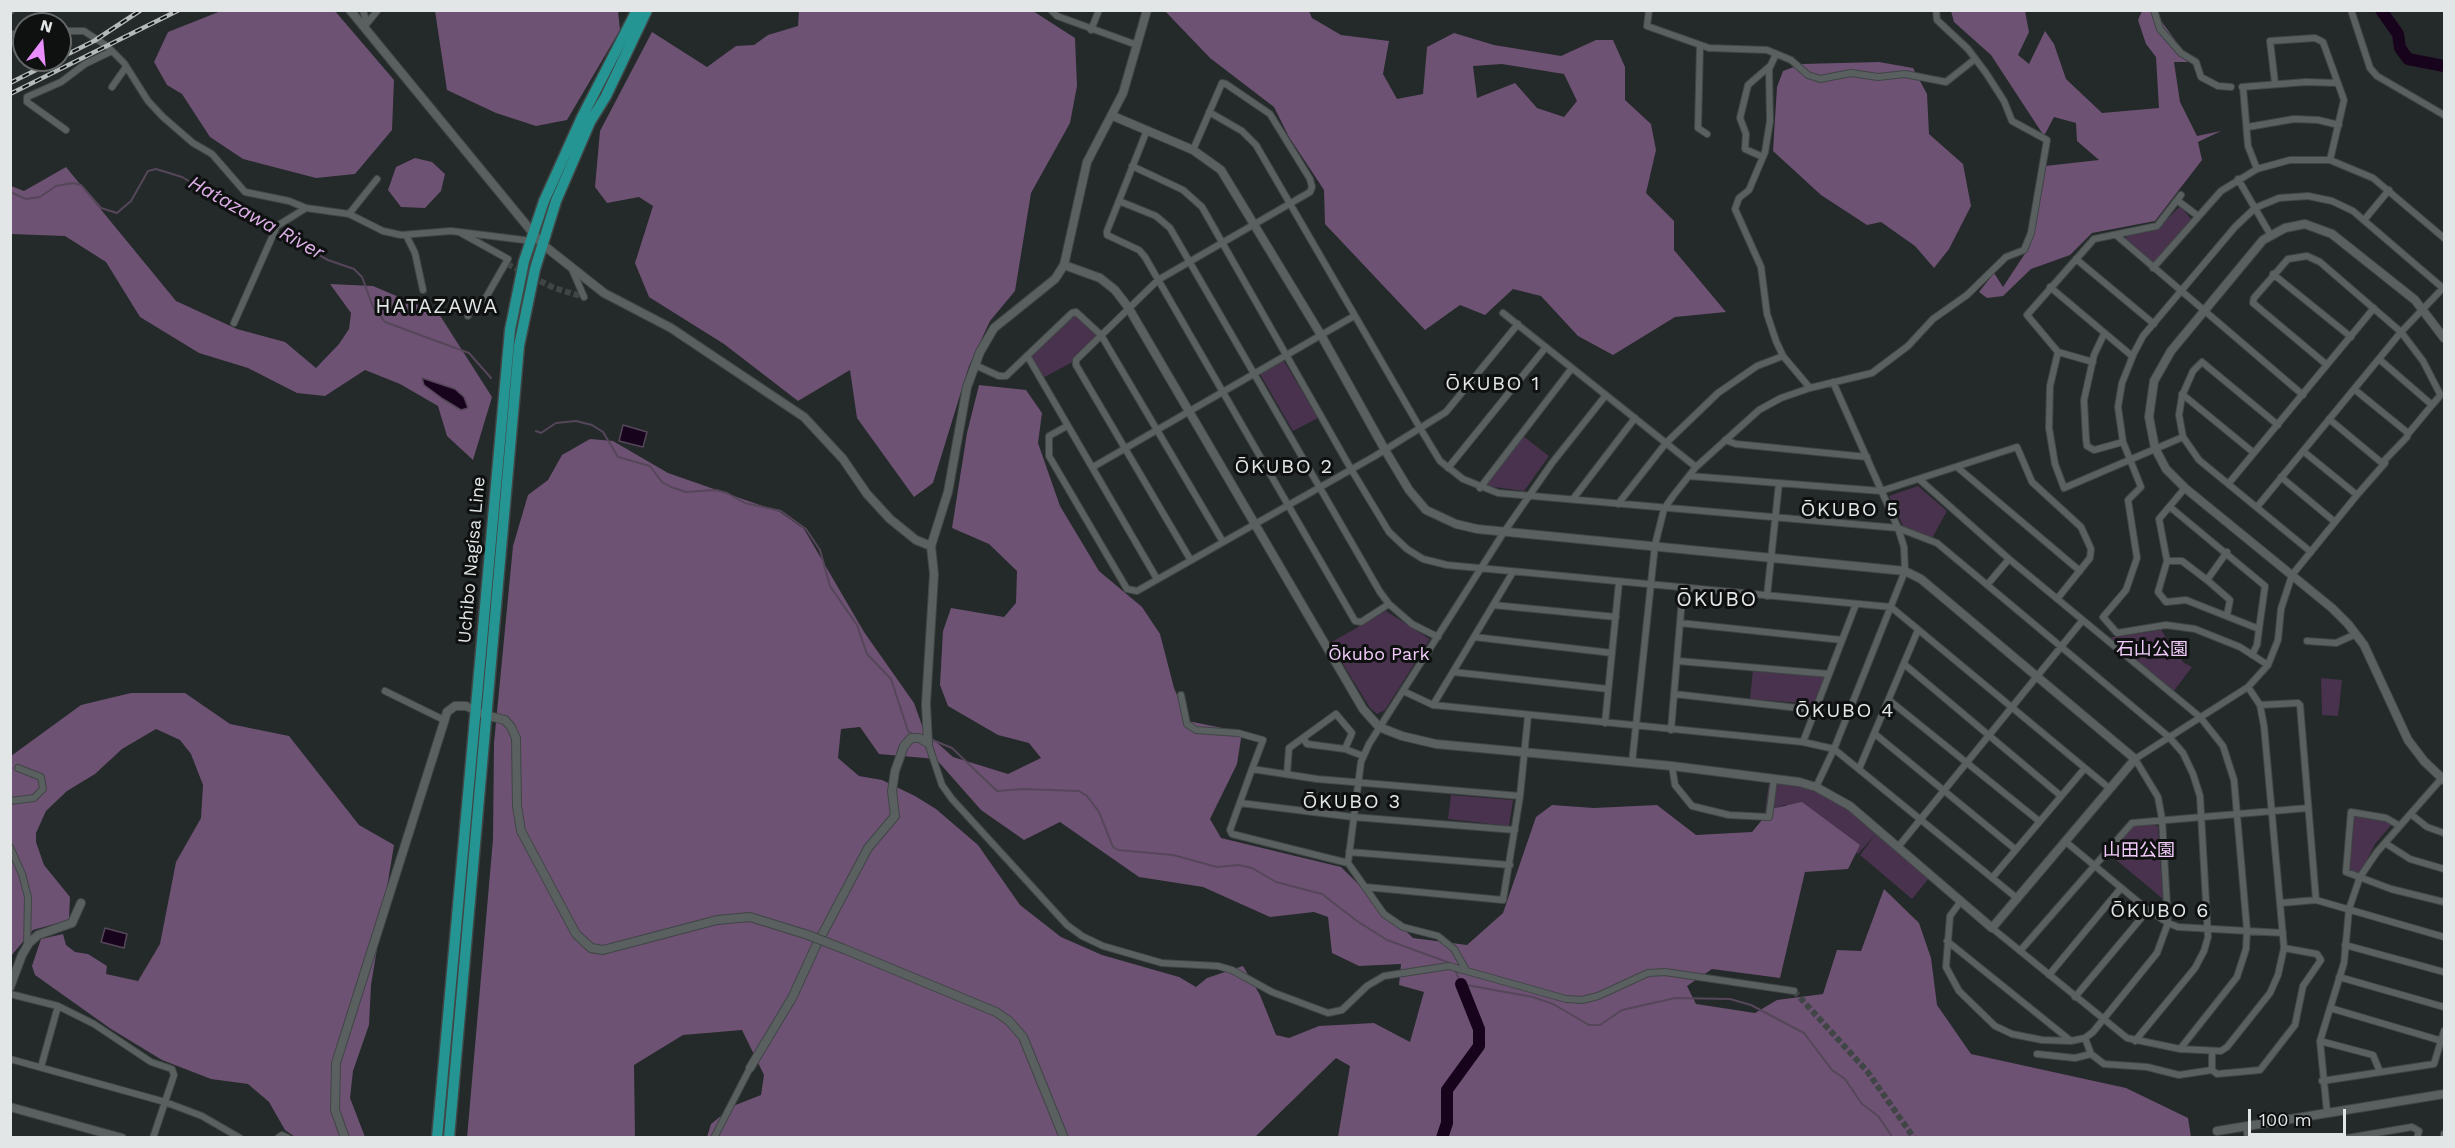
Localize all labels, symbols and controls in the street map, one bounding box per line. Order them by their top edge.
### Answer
north arrow [12,12,72,72]
text: N [38,15,55,37]
water label: Hatazawa River [184,171,328,265]
district label: HATAZAWA [375,294,499,320]
district label: ŌKUBO 1 [1445,372,1541,396]
district label: ŌKUBO 2 [1234,455,1334,479]
street label: Uchibo Nagisa Line [454,476,490,644]
district label: ŌKUBO 5 [1800,498,1900,522]
district label: ŌKUBO [1676,587,1758,613]
park label: 石山公園 [2116,639,2188,661]
park label: Ōkubo Park [1328,644,1430,666]
district label: ŌKUBO 4 [1795,699,1895,723]
district label: ŌKUBO 3 [1302,790,1402,814]
park label: 山田公園 [2103,840,2175,862]
district label: ŌKUBO 6 [2110,899,2210,923]
scale bar [2251,1097,2348,1135]
text: 100 m [2259,1109,2312,1130]

